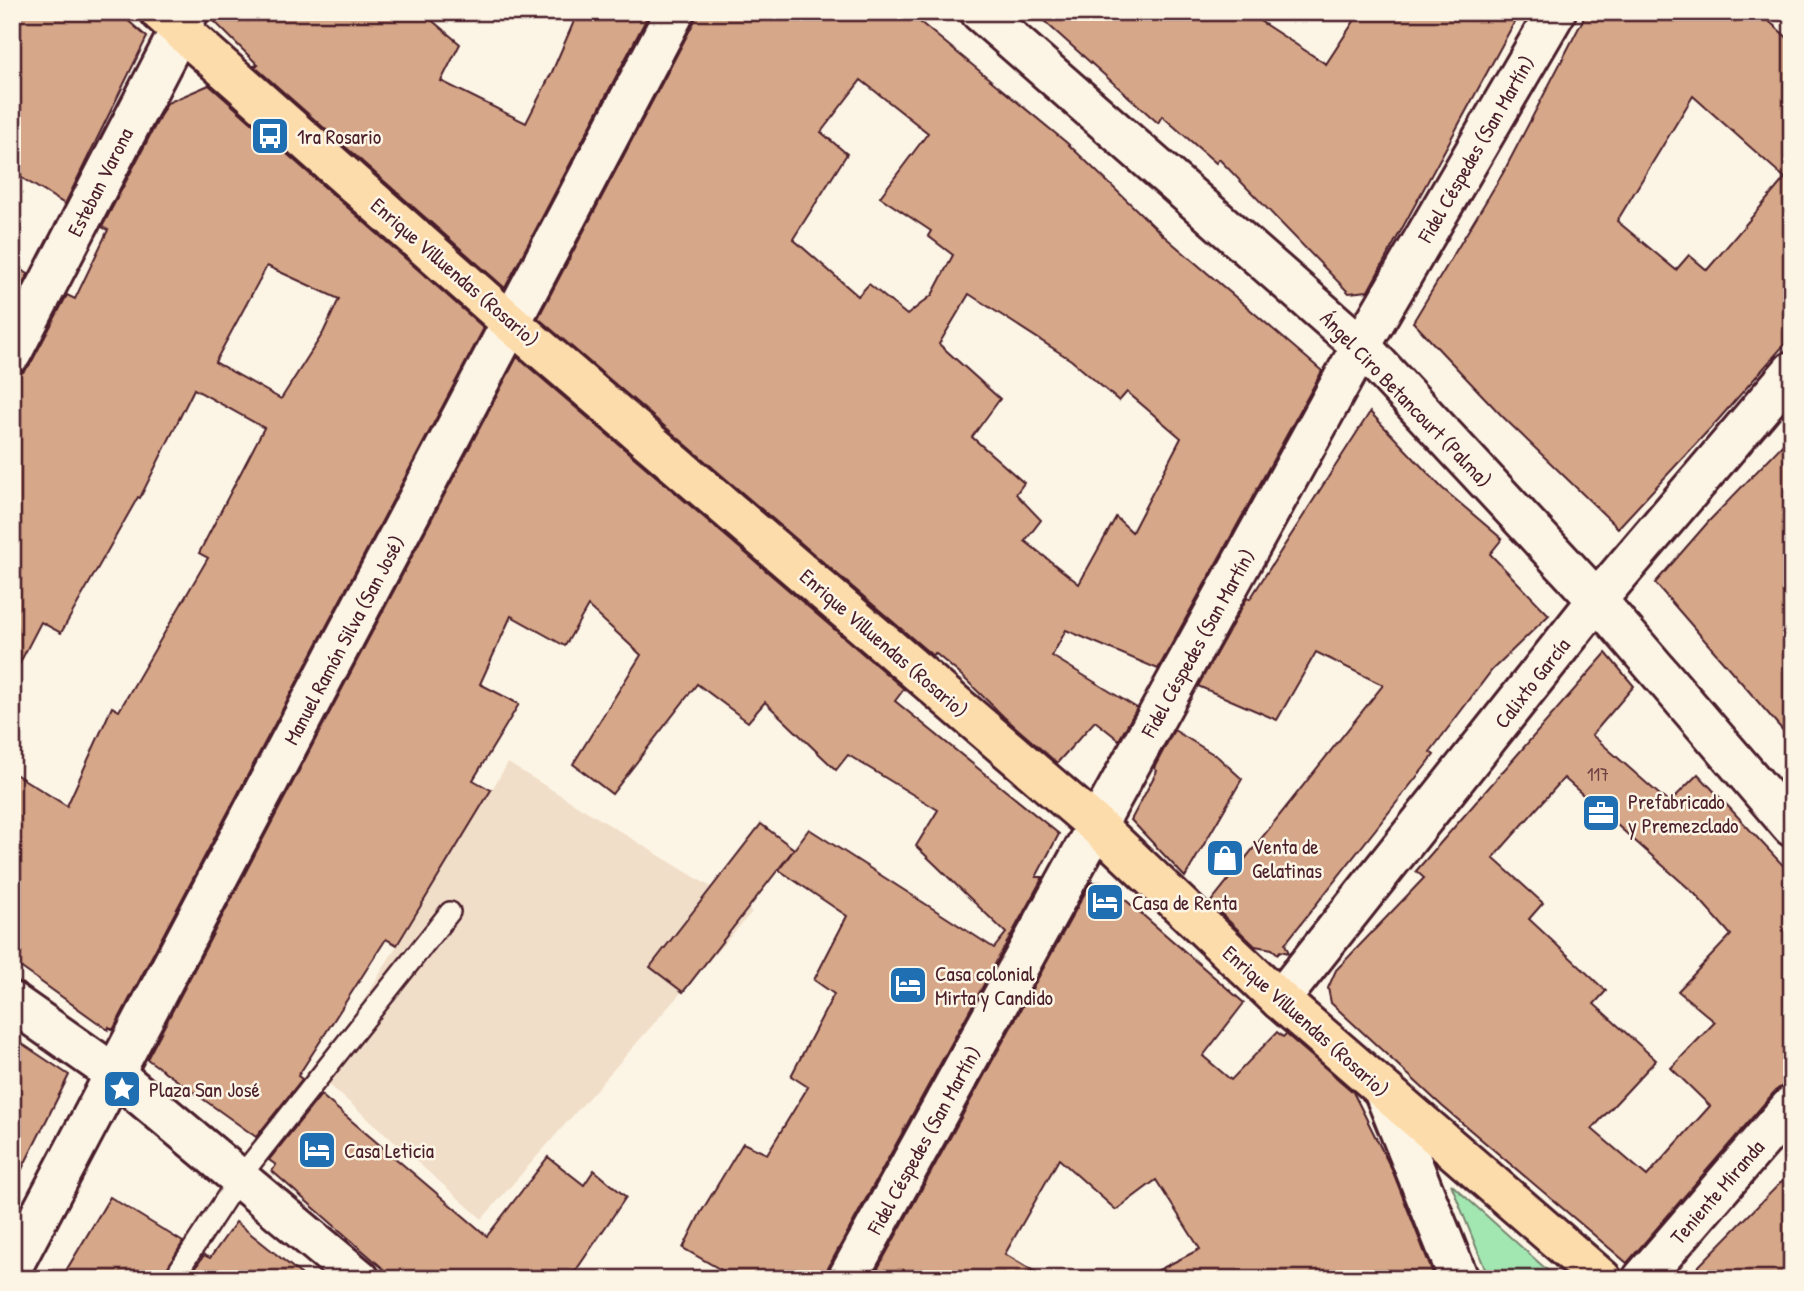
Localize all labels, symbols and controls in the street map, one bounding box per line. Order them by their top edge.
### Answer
street label: Fidel Céspedes (San Martín) [1410,50,1541,249]
bus stop icon: 1ra Rosario [249,115,291,157]
place label: 1ra Rosario [297,122,381,151]
street label: Esteban Varona [60,123,140,241]
street label: Enrique Villuendas (Rosario) [365,191,545,353]
street label: Ángel Ciro Betancourt (Palma) [1314,304,1498,494]
street label: Manuel Ramón Silva (San José) [276,530,412,750]
street label: Fidel Céspedes (San Martín) [1134,544,1262,743]
street label: Enrique Villuendas (Rosario) [794,562,974,724]
street label: Calixto García [1488,632,1576,734]
house number: 117 [1587,762,1609,787]
place label: Prefabricado y Premezclado [1628,787,1739,840]
office icon: Prefabricado y Premezclado [1580,792,1622,834]
place label: Venta de Gelatinas [1252,832,1322,885]
shop icon: Venta de Gelatinas [1204,837,1246,879]
hotel icon: Casa de Renta [1084,881,1126,923]
place label: Casa de Renta [1132,888,1237,917]
street label: Enrique Villuendas (Rosario) [1217,939,1395,1103]
place label: Casa colonial Mirta y Candido [935,959,1053,1012]
hotel icon: Casa colonial Mirta y Candido [887,964,929,1006]
street label: Fidel Céspedes (San Martín) [860,1041,988,1240]
place icon: Plaza San José [101,1068,143,1110]
place label: Plaza San José [149,1075,260,1104]
hotel icon: Casa Leticia [296,1129,338,1171]
street label: Teniente Miranda [1663,1133,1771,1251]
place label: Casa Leticia [344,1136,434,1165]

